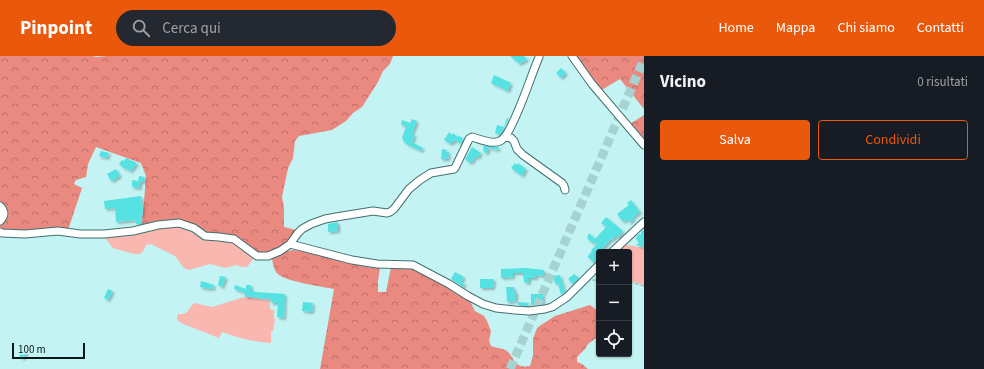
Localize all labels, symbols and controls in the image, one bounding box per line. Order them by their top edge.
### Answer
search box [116,10,396,46]
text: Pinpoint [20,15,92,42]
icon: search [130,17,152,39]
text: Cerca qui [162,18,221,39]
text: Home [718,18,754,38]
text: Mappa [776,18,815,38]
text: Chi siamo [837,18,895,38]
text: Contatti [917,18,964,38]
text: Vicino [660,70,706,94]
text: 0 risultati [917,73,968,91]
button: Salva [660,120,810,160]
button: Condividi [818,120,968,160]
map controls [596,249,632,357]
button: + [596,249,632,285]
button: − [596,285,632,321]
button: locate [596,321,632,357]
scale bar [12,341,85,360]
text: 100 m [18,342,46,357]

